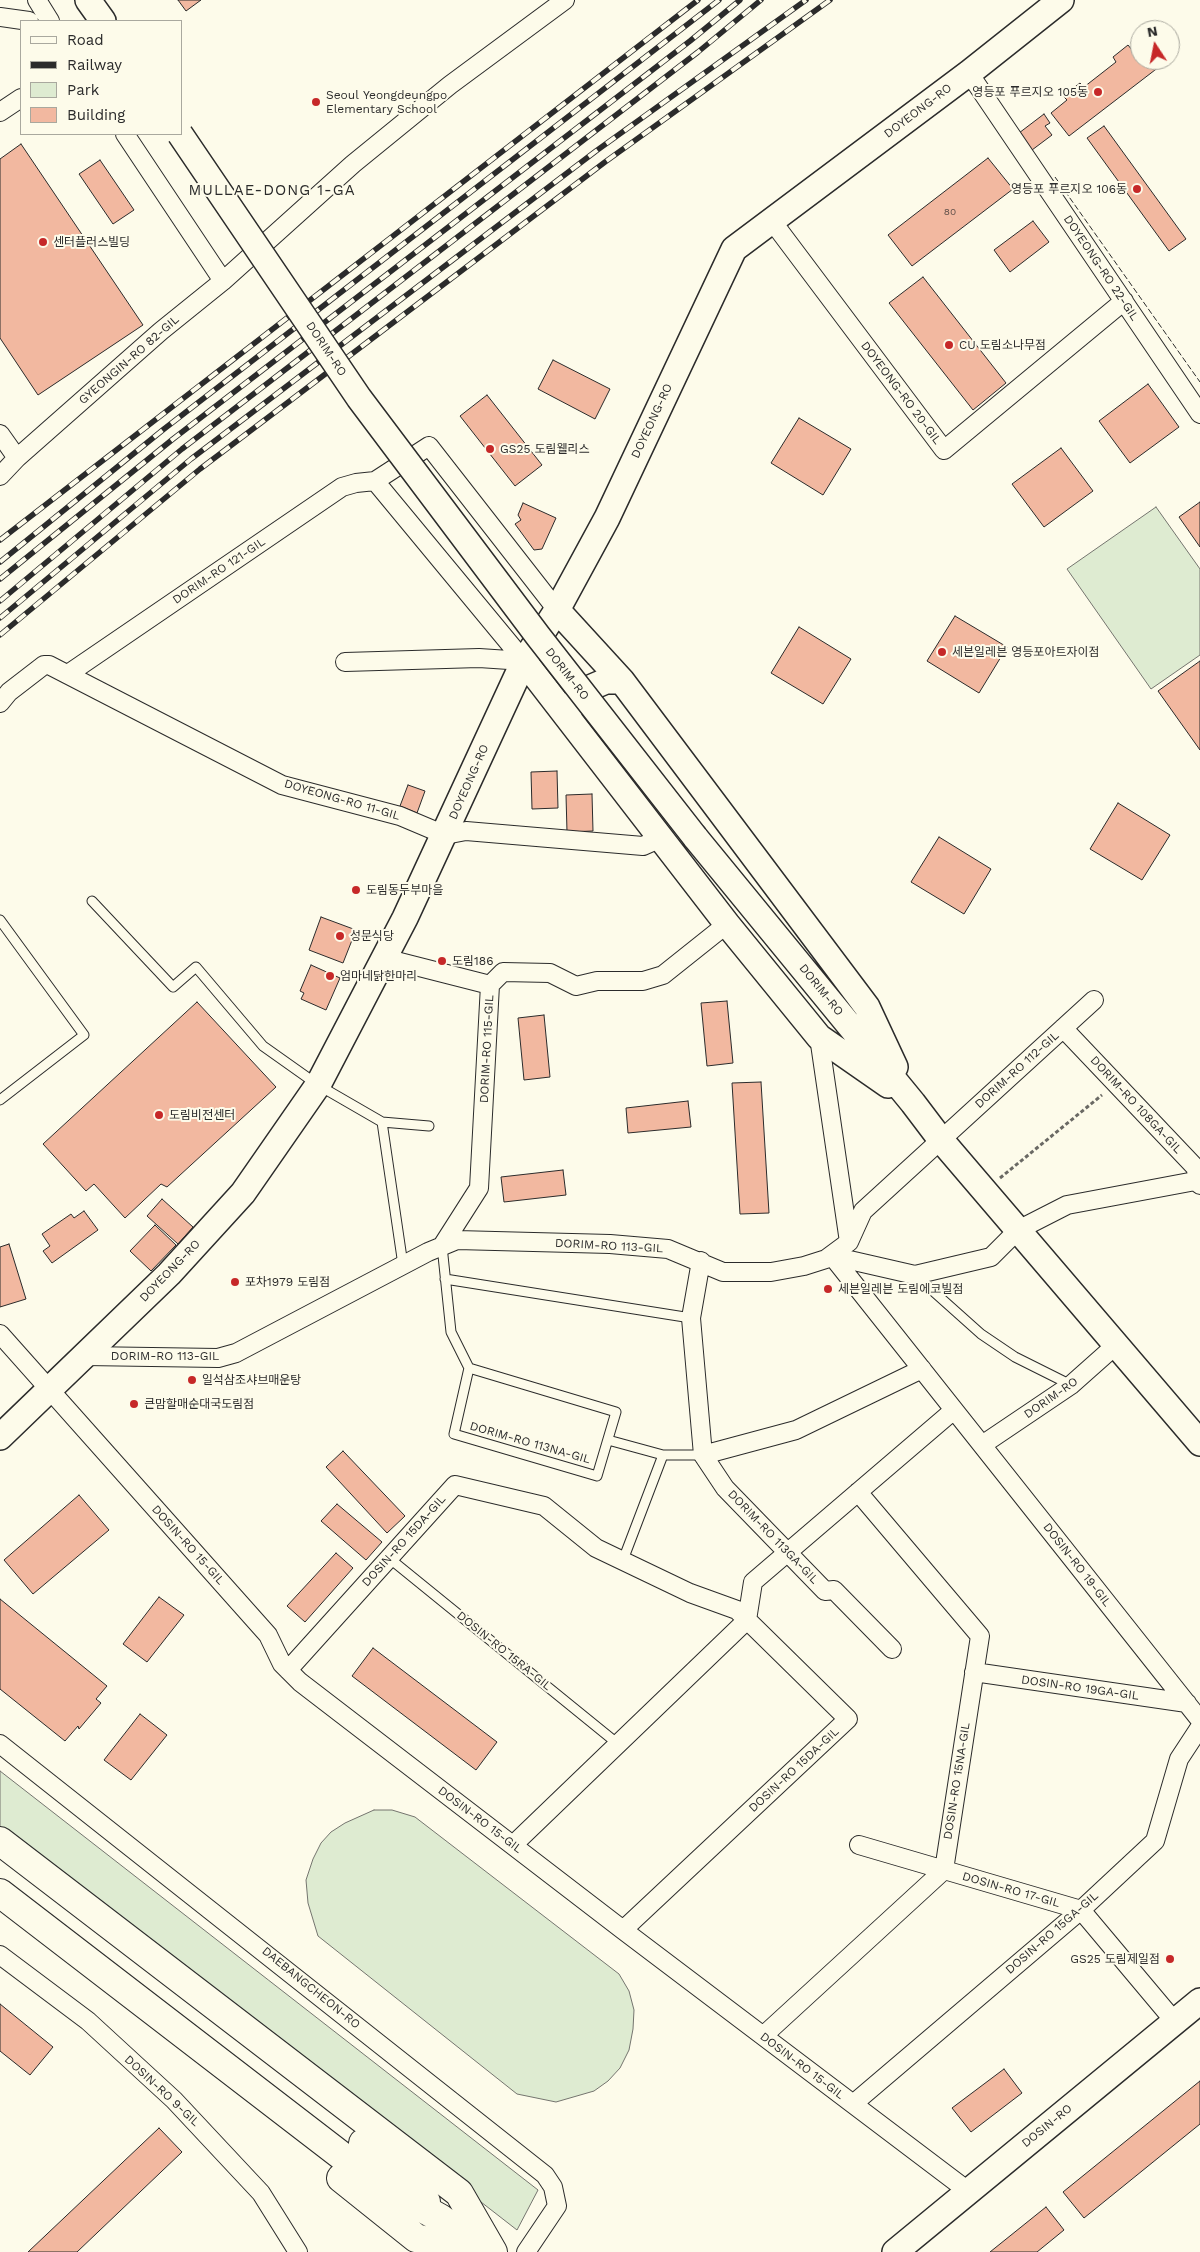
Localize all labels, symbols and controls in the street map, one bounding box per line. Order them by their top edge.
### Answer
legend [20,20,182,135]
north arrow [1130,20,1180,70]
text: N [1146,22,1159,40]
text: Road [67,31,104,49]
text: Railway [67,56,122,74]
text: Park [67,81,99,99]
street label: DOYEONG-RO [881,81,955,141]
place label: 영등포 푸르지오 105동 [972,85,1088,99]
marker: 영등포 푸르지오 105동 [1092,86,1104,98]
place label: Seoul Yeongdeungpo Elementary School [326,88,447,116]
marker: Seoul Yeongdeungpo Elementary School [310,96,322,108]
text: Building [67,106,125,124]
district label: MULLAE-DONG 1-GA [186,182,358,200]
place label: 영등포 푸르지오 106동 [1011,182,1127,196]
marker: 영등포 푸르지오 106동 [1131,183,1143,195]
house number: 80 [944,206,956,218]
street label: DOYEONG-RO 22-GIL [1060,212,1142,324]
place label: 센터플러스빌딩 [53,235,130,249]
marker: 센터플러스빌딩 [37,236,49,248]
street label: GYEONGIN-RO 82-GIL [76,312,182,408]
street label: DORIM-RO [303,319,349,379]
place label: CU 도림소나무점 [959,338,1046,352]
street label: DOYEONG-RO 20-GIL [858,339,944,447]
marker: CU 도림소나무점 [943,339,955,351]
street label: DOYEONG-RO [628,381,676,461]
place label: GS25 도림웰리스 [500,442,590,456]
marker: GS25 도림웰리스 [484,443,496,455]
street label: DORIM-RO 121-GIL [170,535,268,607]
street label: DORIM-RO [542,645,592,703]
place label: 세븐일레븐 영등포아트자이점 [952,645,1100,659]
marker: 세븐일레븐 영등포아트자이점 [936,646,948,658]
street label: DOYEONG-RO [446,742,492,822]
street label: DOYEONG-RO 11-GIL [282,777,402,823]
place label: 도림동두부마을 [366,883,443,897]
marker: 도림동두부마을 [350,884,362,896]
place label: 성문식당 [350,929,394,943]
marker: 성문식당 [334,930,346,942]
place label: 도림186 [452,954,493,968]
marker: 도림186 [436,955,448,967]
street label: DORIM-RO [796,961,846,1019]
place label: 엄마네닭한마리 [340,969,417,983]
marker: 엄마네닭한마리 [324,970,336,982]
street label: DORIM-RO 115-GIL [477,995,497,1103]
street label: DORIM-RO 112-GIL [972,1028,1062,1112]
street label: DORIM-RO 108GA-GIL [1087,1053,1185,1157]
place label: 도림비전센터 [169,1108,235,1122]
marker: 도림비전센터 [153,1109,165,1121]
street label: DORIM-RO 113-GIL [554,1236,664,1256]
street label: DOYEONG-RO [137,1237,203,1305]
place label: 포차1979 도림점 [245,1275,330,1289]
marker: 포차1979 도림점 [229,1276,241,1288]
place label: 세븐일레븐 도림에코빌점 [838,1282,964,1296]
marker: 세븐일레븐 도림에코빌점 [822,1283,834,1295]
street label: DORIM-RO 113-GIL [111,1349,219,1363]
place label: 일석삼조샤브매운탕 [202,1373,301,1387]
marker: 일석삼조샤브매운탕 [186,1374,198,1386]
street label: DORIM-RO [1021,1374,1081,1422]
place label: 큰맘할매순대국도림점 [144,1397,254,1411]
marker: 큰맘할매순대국도림점 [128,1398,140,1410]
street label: DORIM-RO 113NA-GIL [468,1419,592,1467]
street label: DORIM-RO 113GA-GIL [724,1487,822,1587]
street label: DOSIN-RO 15DA-GIL [359,1492,449,1590]
street label: DOSIN-RO 15-GIL [149,1502,227,1588]
street label: DOSIN-RO 19-GIL [1040,1520,1114,1610]
street label: DOSIN-RO 15RA-GIL [454,1608,554,1694]
street label: DOSIN-RO 19GA-GIL [1020,1673,1140,1703]
street label: DOSIN-RO 15NA-GIL [941,1721,973,1841]
street label: DOSIN-RO 15DA-GIL [746,1724,842,1816]
street label: DOSIN-RO 15-GIL [435,1784,525,1856]
street label: DOSIN-RO 17-GIL [960,1869,1062,1911]
street label: DOSIN-RO 15GA-GIL [1003,1889,1101,1977]
street label: DAEBANGCHEON-RO [259,1944,363,2032]
place label: GS25 도림제일점 [1070,1952,1160,1966]
marker: GS25 도림제일점 [1164,1953,1176,1965]
street label: DOSIN-RO 15-GIL [757,2030,847,2102]
street label: DOSIN-RO 9-GIL [121,2052,203,2130]
street label: DOSIN-RO [1019,2101,1075,2151]

